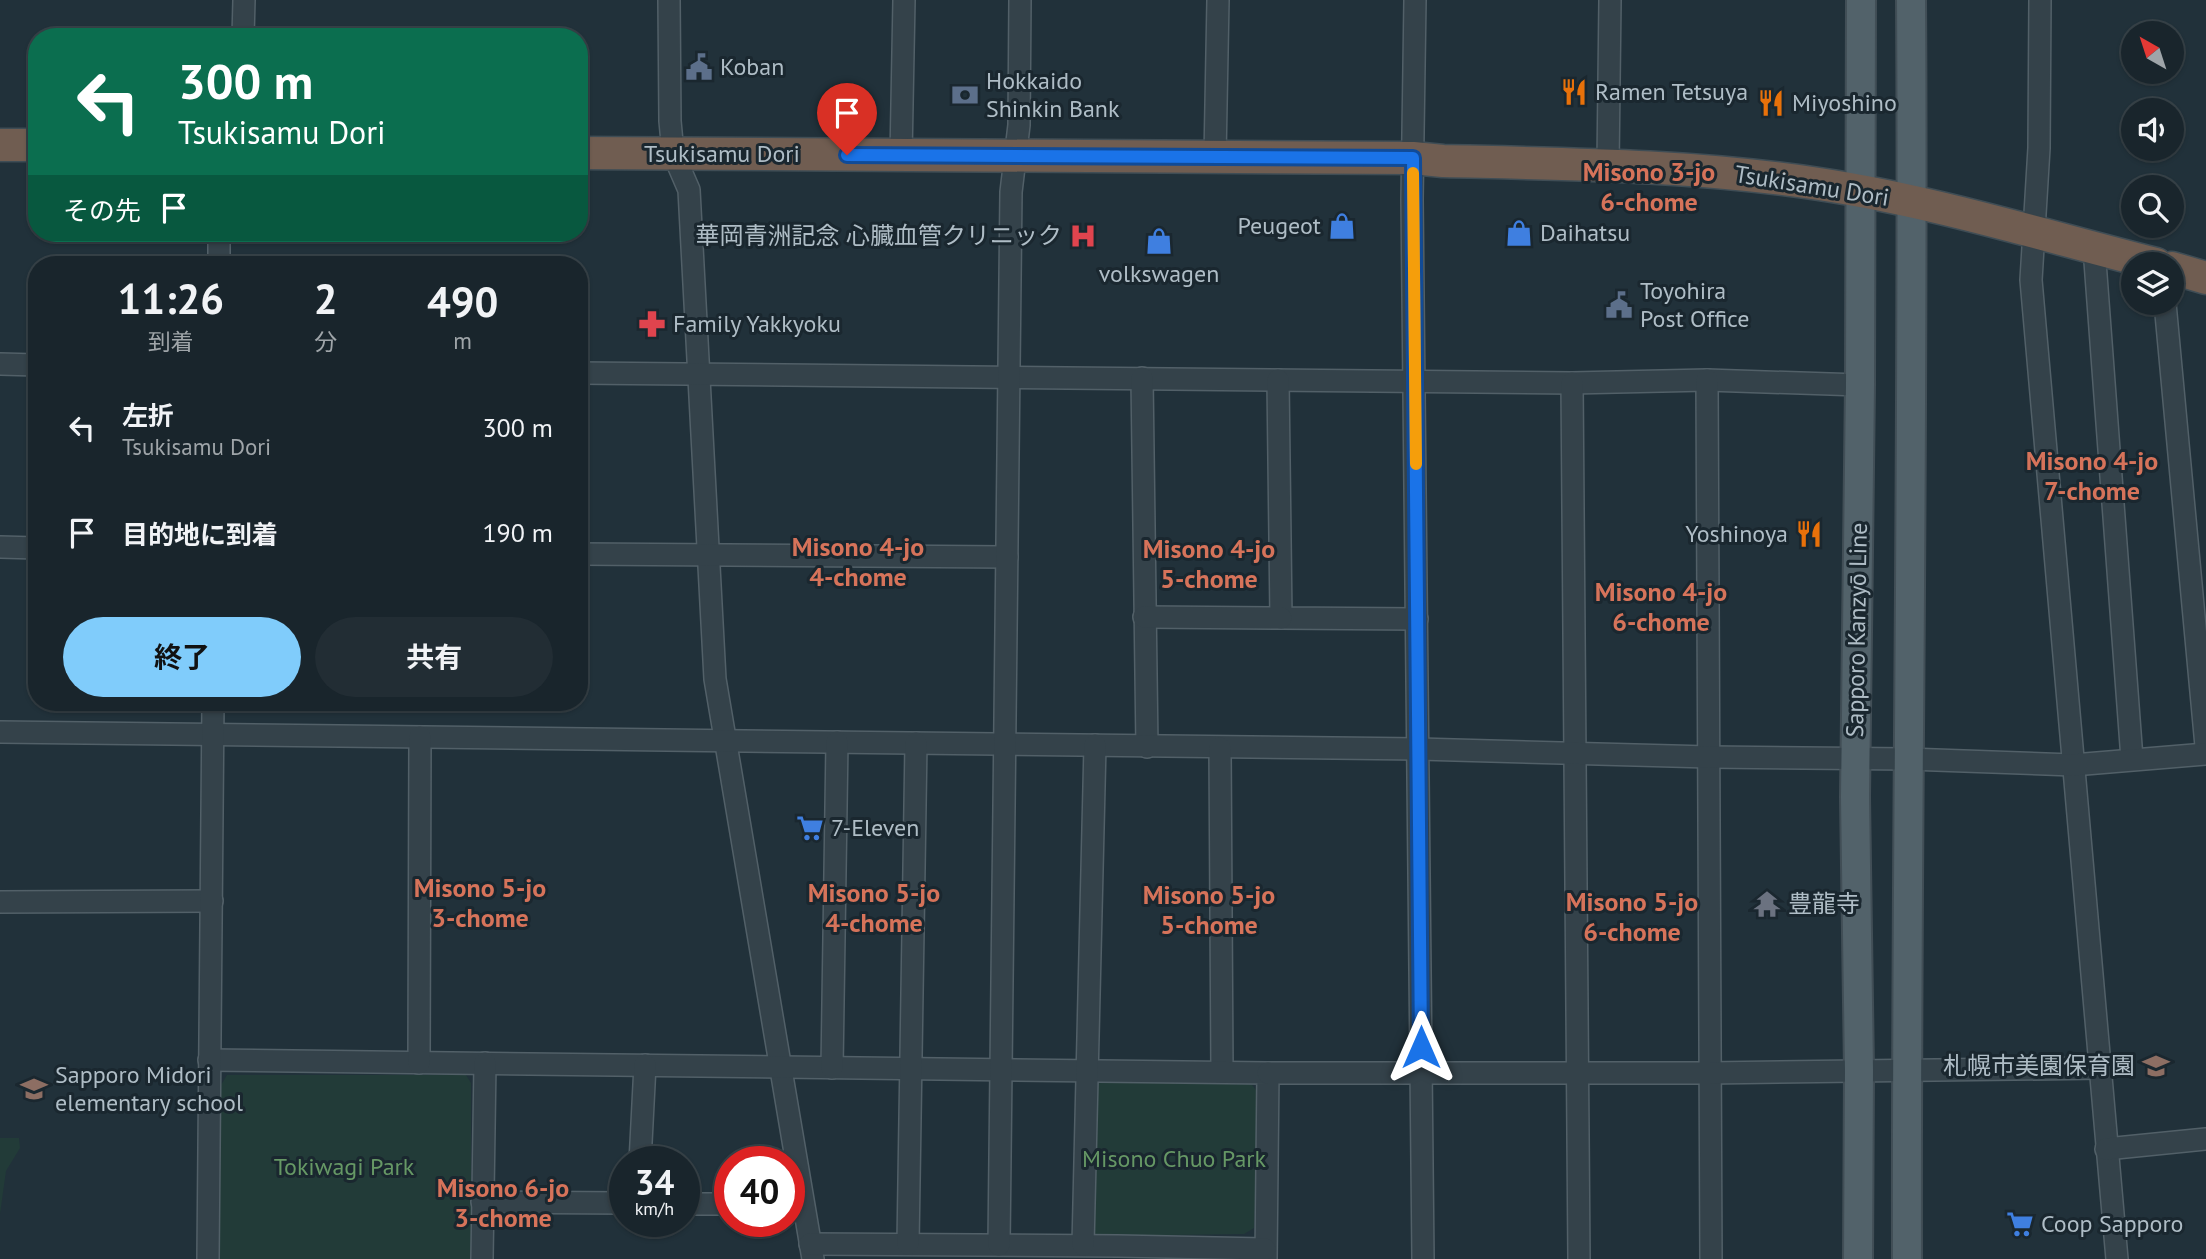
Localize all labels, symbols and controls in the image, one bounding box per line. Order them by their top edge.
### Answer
north arrow [2121,21,2184,84]
map controls [2121,21,2184,315]
text: 300 m [178,49,313,113]
place label: Koban [720,51,784,82]
public building icon: Koban [684,52,714,82]
icon: left [63,56,154,147]
place label: Hokkaido Shinkin Bank [986,65,1120,124]
place label: Ramen Tetsuya [1595,76,1748,107]
restaurant icon: Ramen Tetsuya [1559,77,1589,107]
bank icon: Hokkaido Shinkin Bank [950,80,980,110]
pin [817,83,877,155]
place label: Miyoshino [1792,87,1897,118]
restaurant icon: Miyoshino [1756,88,1786,118]
icon: arrive [828,94,866,132]
button: sound [2121,98,2184,161]
text: Tsukisamu Dori [178,111,386,153]
street label: Tsukisamu Dori [644,138,800,169]
district label: Misono 3-jo 6-chome [1583,155,1715,218]
street label: Tsukisamu Dori [1733,158,1891,213]
button: search [2121,175,2184,238]
icon: arrive [155,189,193,227]
text: その先 [63,194,141,227]
place label: Peugeot [1238,210,1321,241]
shop icon: Peugeot [1327,211,1357,241]
place label: Daihatsu [1540,217,1630,248]
shop icon: Daihatsu [1504,218,1534,248]
place label: 華岡青洲記念 心臓血管クリニック [696,220,1062,251]
hospital icon: 華岡青洲記念 心臓血管クリニック [1068,221,1098,251]
shop icon: volkswagen [1144,226,1174,256]
button: layers [2121,252,2184,315]
place label: volkswagen [1099,258,1219,289]
text: 11:26 [118,271,224,326]
text: 2 [314,271,337,326]
text: 490 [427,274,498,329]
place label: Toyohira Post Office [1640,275,1750,334]
public building icon: Toyohira Post Office [1604,290,1634,320]
place label: Family Yakkyoku [673,308,841,339]
pharmacy icon: Family Yakkyoku [637,309,667,339]
text: m [453,326,472,355]
text: 到着 [148,327,194,356]
text: 分 [314,327,337,356]
text: 左折 [122,399,174,432]
icon: left [63,409,101,447]
text: 300 m [482,411,553,444]
text: Tsukisamu Dori [122,432,271,461]
district label: Misono 4-jo 7-chome [2026,444,2158,507]
icon: arrive [63,514,101,552]
text: 190 m [482,516,553,549]
text: 目的地に到着 [122,518,278,551]
place label: Yoshinoya [1685,518,1788,549]
restaurant icon: Yoshinoya [1794,519,1824,549]
street label: Sapporo Kanzyō Line [1839,522,1874,738]
district label: Misono 4-jo 4-chome [792,530,924,593]
district label: Misono 4-jo 5-chome [1143,532,1275,595]
district label: Misono 4-jo 6-chome [1595,575,1727,638]
button: 終了 [63,617,301,697]
button: 共有 [315,617,553,697]
place label: 7-Eleven [831,812,919,843]
supermarket icon: 7-Eleven [795,813,825,843]
district label: Misono 5-jo 3-chome [414,871,546,934]
district label: Misono 5-jo 4-chome [808,876,940,939]
district label: Misono 5-jo 5-chome [1143,878,1275,941]
district label: Misono 5-jo 6-chome [1566,885,1698,948]
place label: 豊龍寺 [1788,888,1860,919]
temple icon: 豊龍寺 [1752,889,1782,919]
position arrow [1384,1010,1458,1084]
place label: 札幌市美園保育園 [1943,1050,2135,1081]
school or university icon: 札幌市美園保育園 [2141,1051,2171,1081]
place label: Sapporo Midori elementary school [55,1059,243,1118]
school or university icon: Sapporo Midori elementary school [19,1074,49,1104]
park label: Misono Chuo Park [1082,1143,1266,1174]
speed limit sign: 40 [714,1146,805,1237]
park label: Tokiwagi Park [274,1151,415,1182]
text: 34 [635,1159,674,1205]
district label: Misono 6-jo 3-chome [437,1171,569,1234]
text: km/h [635,1197,674,1220]
place label: Coop Sapporo [2041,1208,2184,1239]
supermarket icon: Coop Sapporo [2005,1209,2035,1239]

